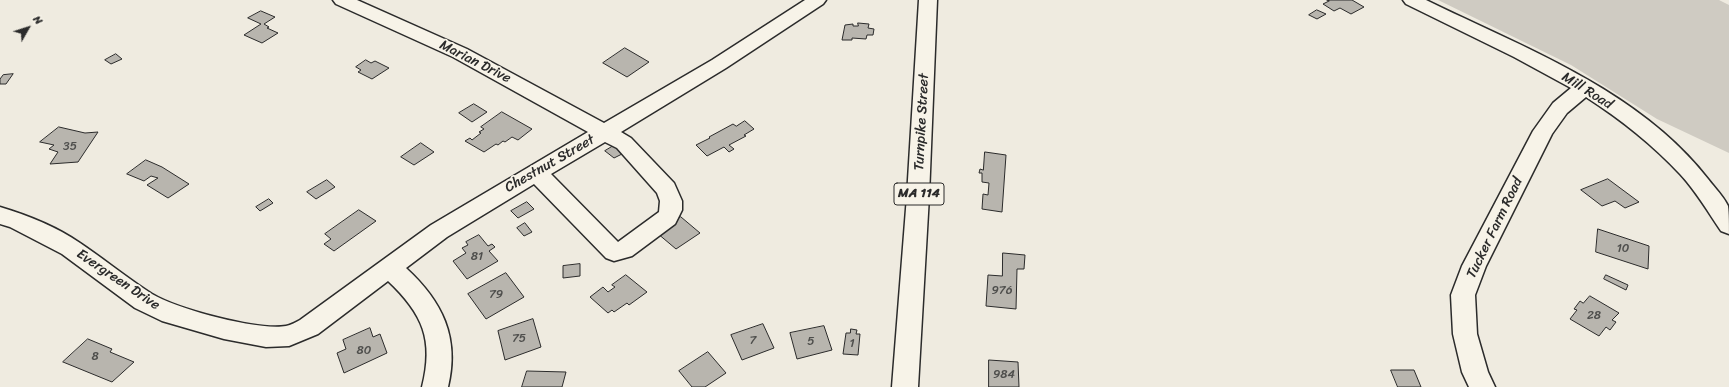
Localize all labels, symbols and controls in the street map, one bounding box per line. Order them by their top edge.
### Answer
north arrow [8,8,48,48]
text: N [28,11,47,29]
street label: Marian Drive [436,37,514,87]
street label: Mill Road [1558,69,1616,113]
street label: Turnpike Street [911,73,933,171]
street label: Chestnut Street [502,132,598,196]
house number: 35 [63,140,77,154]
street label: Tucker Farm Road [1463,175,1527,281]
road number: MA 114 [894,183,944,205]
house number: 10 [1617,242,1629,256]
street label: Evergreen Drive [73,246,163,314]
house number: 81 [471,250,483,264]
house number: 976 [991,284,1013,298]
house number: 79 [489,288,503,302]
house number: 28 [1587,309,1601,323]
house number: 75 [512,332,526,346]
house number: 7 [750,334,756,348]
house number: 5 [807,335,815,349]
house number: 1 [849,337,855,351]
house number: 80 [357,344,371,358]
house number: 8 [91,350,99,364]
house number: 984 [993,368,1015,382]

